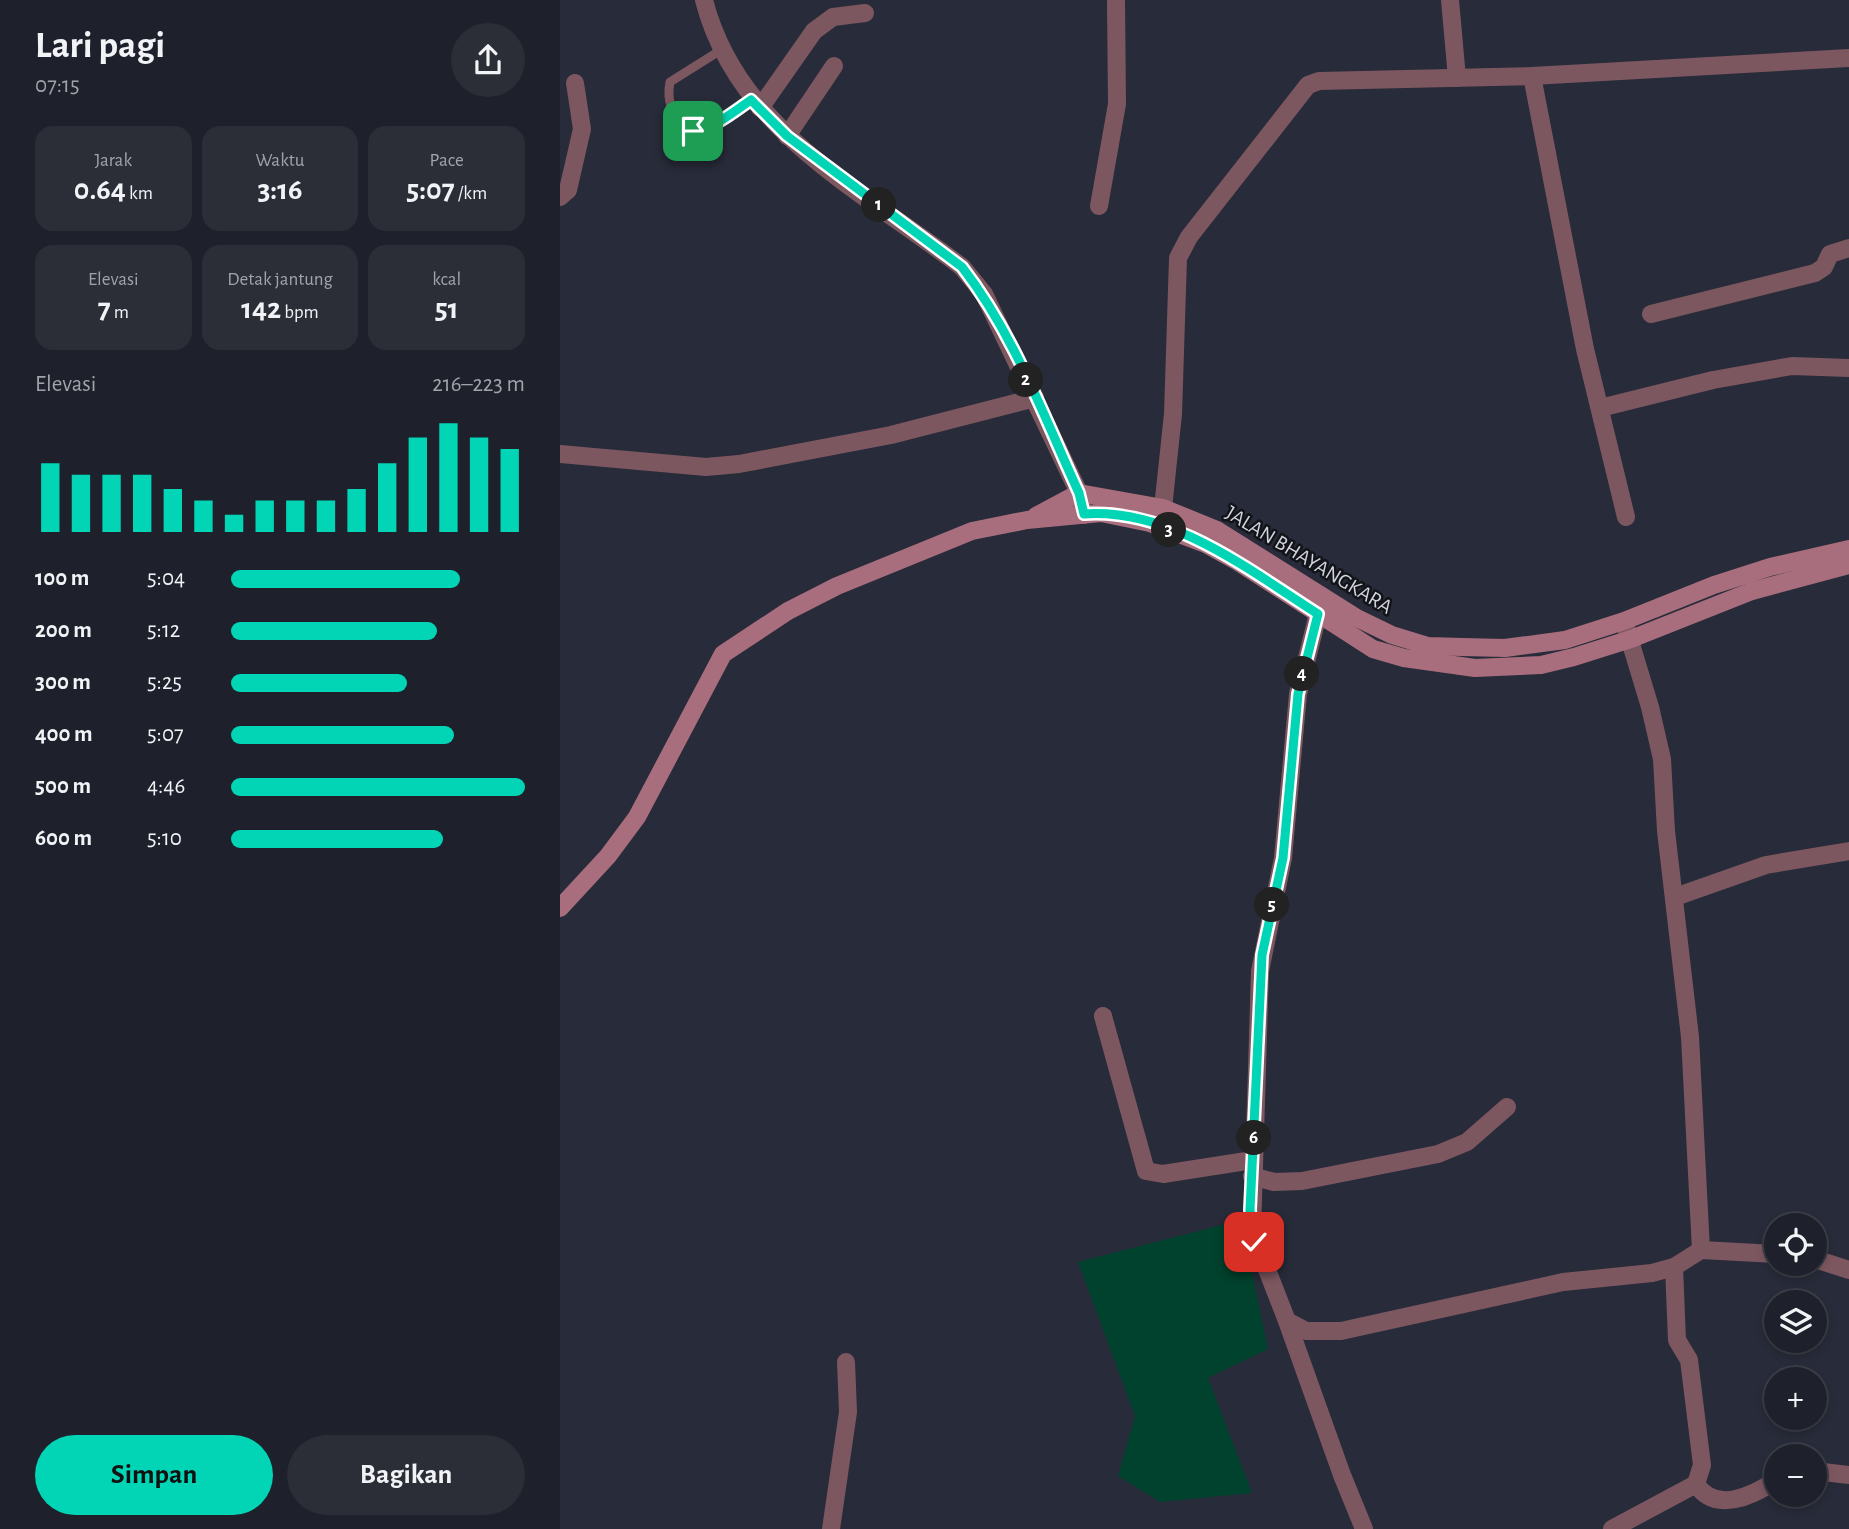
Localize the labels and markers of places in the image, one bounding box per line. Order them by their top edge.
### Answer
pin [663,101,723,161]
pin: 1 [862,188,896,222]
pin: 2 [1008,362,1044,398]
pin: 3 [1152,512,1186,548]
pin: 4 [1284,656,1320,692]
pin: 5 [1254,888,1290,922]
pin: 6 [1236,1120,1272,1156]
pin [1224,1212,1284,1272]

